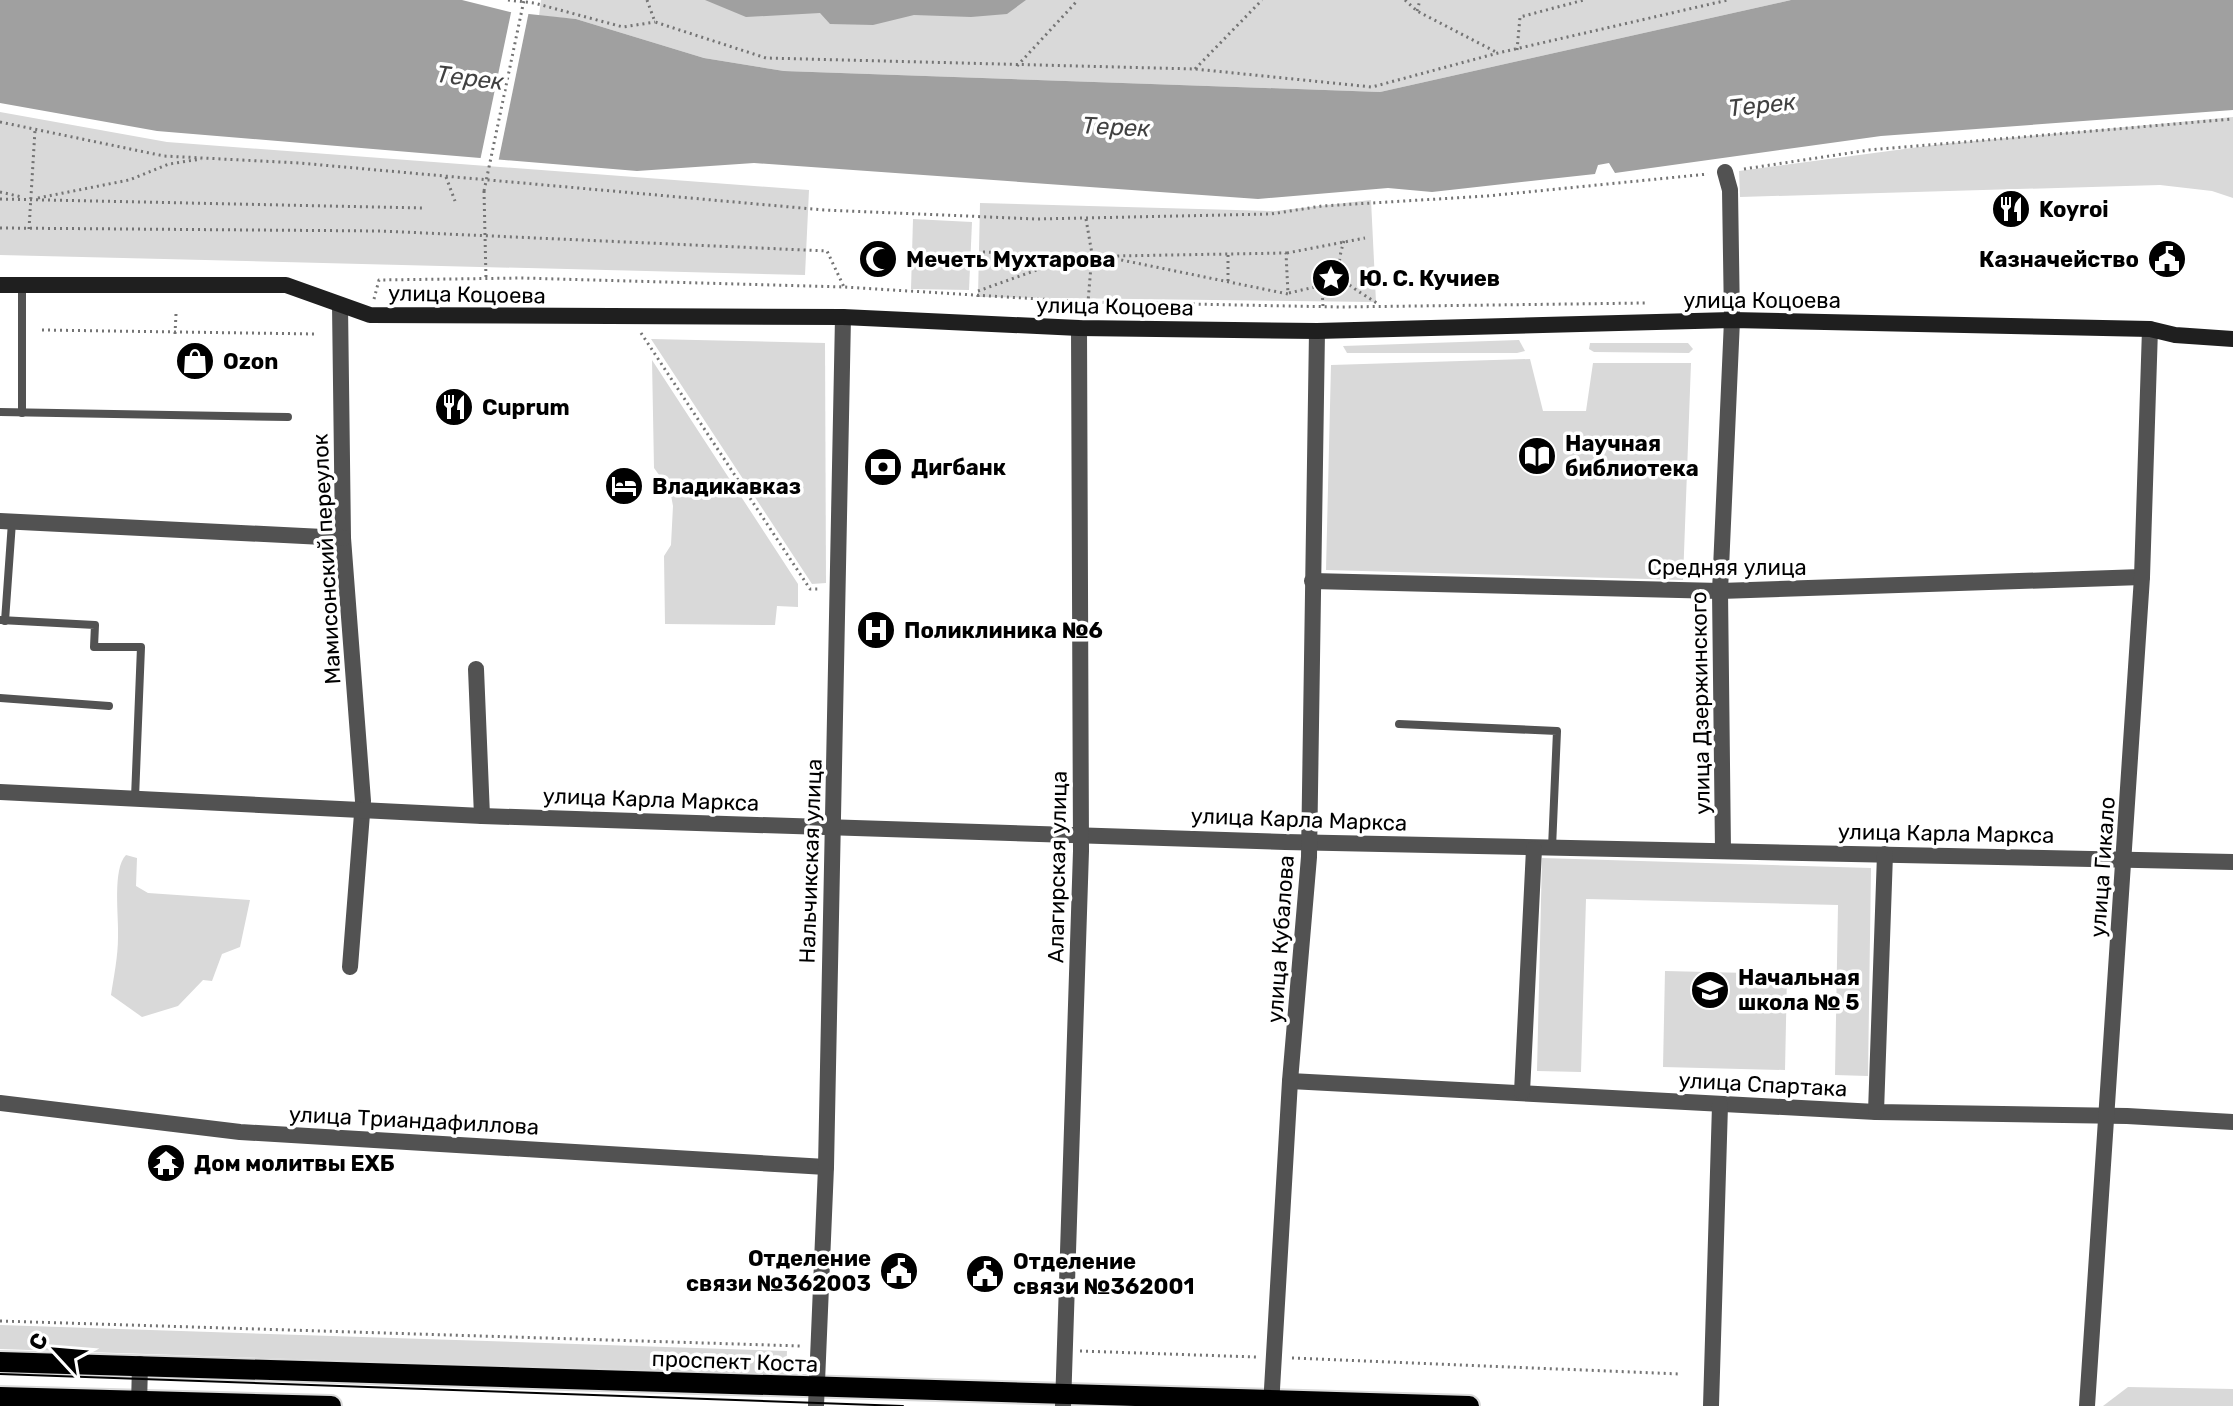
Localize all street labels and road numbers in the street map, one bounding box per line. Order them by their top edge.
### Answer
street label: улица Коцоева [388,280,546,309]
street label: улица Коцоева [1683,287,1841,314]
street label: улица Коцоева [1036,292,1194,321]
street label: Мамисонский переулок [306,433,347,685]
street label: Средняя улица [1647,554,1807,581]
street label: улица Дзержинского [1685,591,1716,815]
street label: Нальчикская улица [793,758,828,964]
street label: Алагирская улица [1042,771,1073,963]
street label: улица Карла Маркса [542,782,760,817]
street label: улица Гикало [2084,796,2121,938]
street label: улица Карла Маркса [1190,802,1408,837]
street label: улица Карла Маркса [1838,818,2054,849]
street label: улица Кубалова [1261,854,1300,1024]
street label: улица Спартака [1678,1067,1848,1102]
street label: улица Триандафиллова [288,1100,540,1141]
street label: проспект Коста [651,1345,819,1378]

